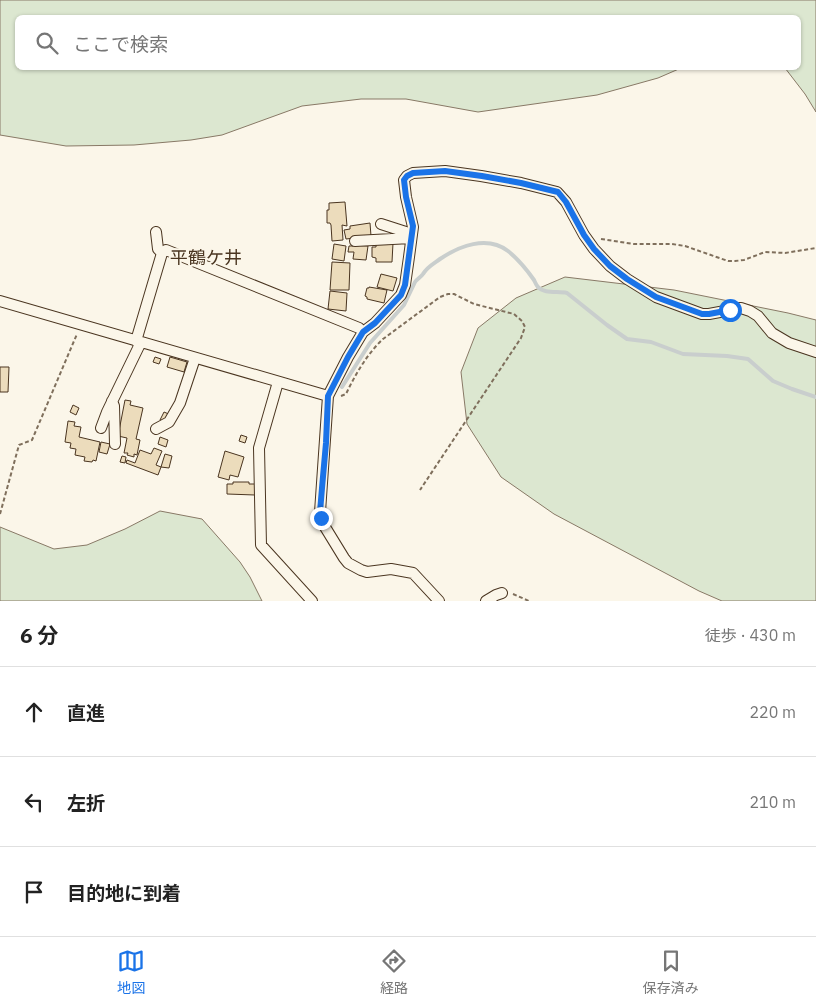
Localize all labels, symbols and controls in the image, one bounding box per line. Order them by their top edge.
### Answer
search box [15,15,801,70]
icon: search [33,29,61,57]
text: ここで検索 [73,32,168,56]
district label: 平鶴ケ井 [170,246,242,269]
route start [719,299,742,322]
route end [310,507,333,530]
text: 6 分 [20,621,59,649]
text: 徒歩 · 430 m [705,625,796,645]
icon: ahead [20,698,48,726]
text: 直進 [67,701,105,725]
text: 220 m [749,702,796,722]
icon: left [20,788,48,816]
text: 左折 [67,791,105,815]
text: 210 m [749,792,796,812]
icon: arrive [20,878,48,906]
text: 目的地に到着 [67,881,181,905]
tab: 地図 [117,947,145,997]
tab: 経路 [380,947,408,997]
tab: 保存済み [643,947,699,997]

